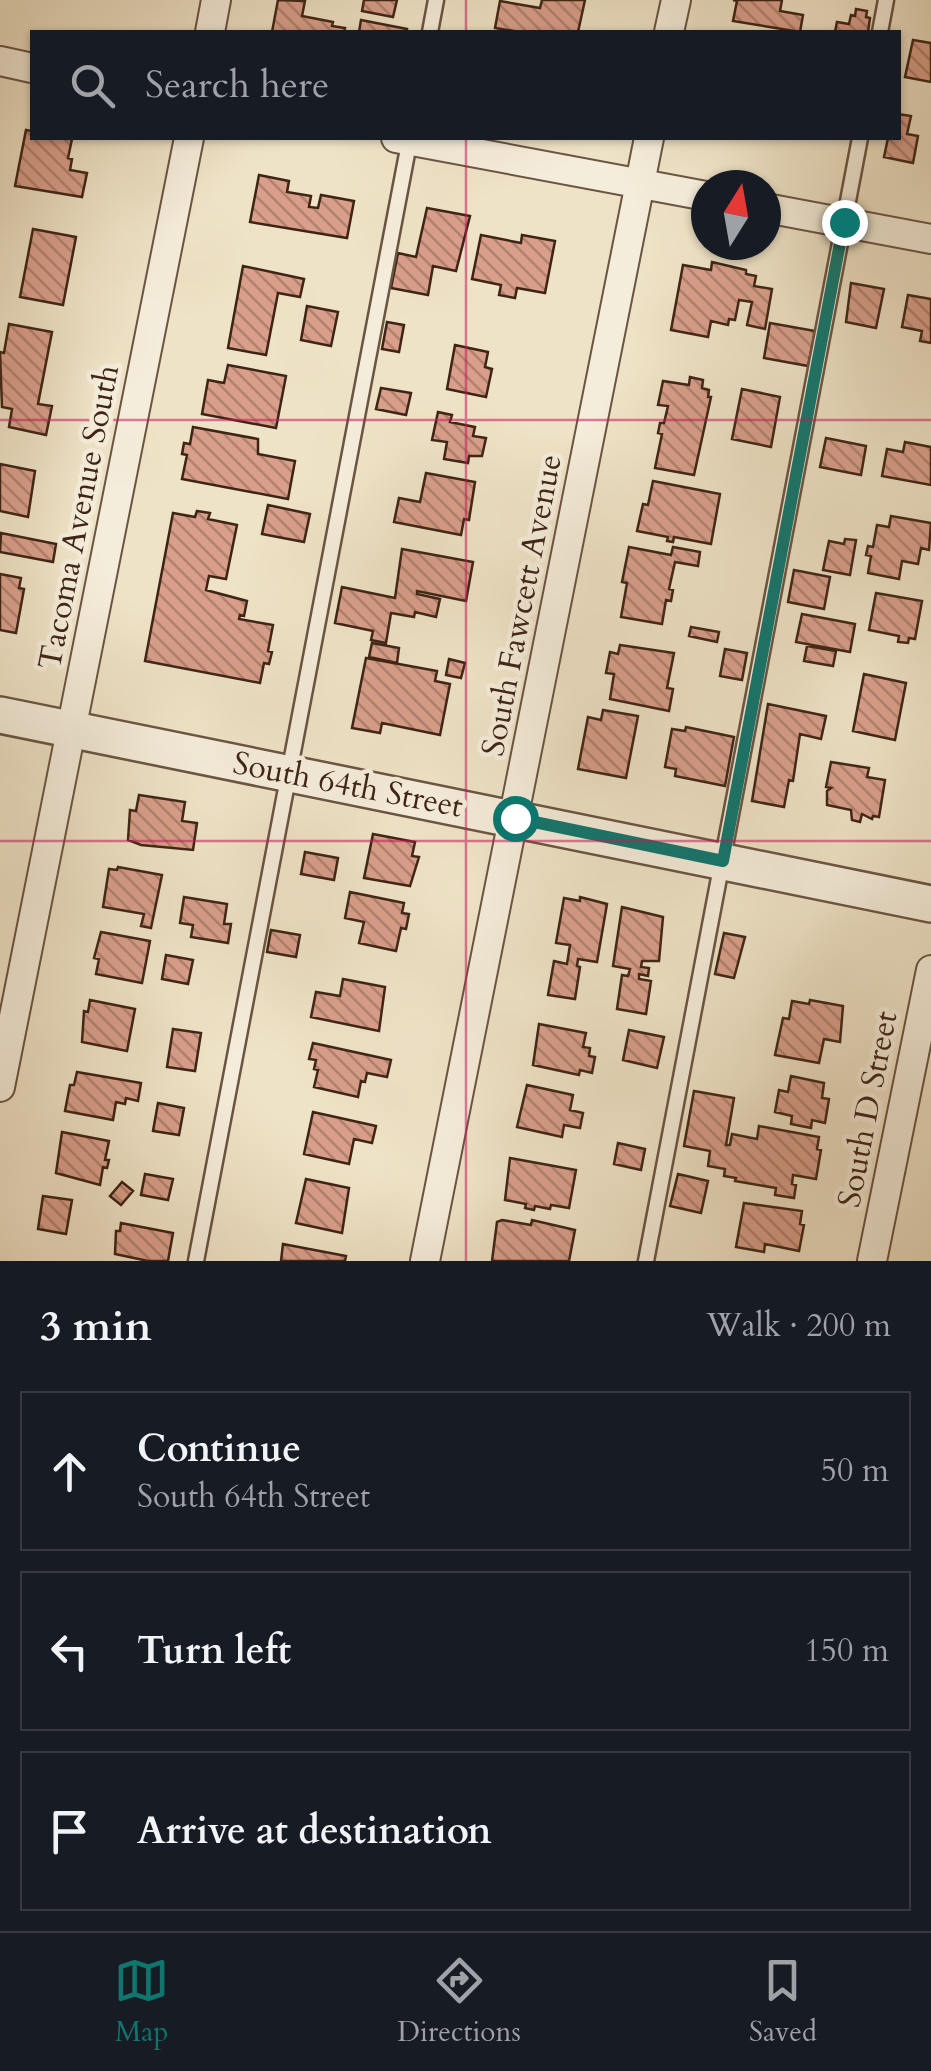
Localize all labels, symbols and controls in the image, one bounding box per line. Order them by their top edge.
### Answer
search box [30,30,901,140]
icon: search [65,58,120,113]
text: Search here [145,59,329,111]
north arrow [691,170,781,260]
route end [822,200,868,246]
street label: Tacoma Avenue South [28,361,130,673]
street label: South Fawcett Avenue [471,451,573,760]
street label: South 64th Street [229,741,466,829]
route start [493,796,539,842]
street label: South D Street [827,1007,909,1211]
text: 3 min [40,1298,152,1355]
text: Walk · 200 m [706,1304,891,1348]
text: Continue [137,1423,301,1475]
icon: ahead [42,1444,97,1499]
text: 50 m [821,1449,889,1493]
text: South 64th Street [137,1475,370,1519]
icon: left [42,1624,97,1679]
text: Turn left [137,1625,291,1677]
text: 150 m [804,1629,889,1673]
icon: arrive [42,1804,97,1859]
text: Arrive at destination [137,1805,492,1857]
tab: Map [114,1953,169,2051]
tab: Directions [397,1953,521,2051]
tab: Saved [749,1953,817,2051]

